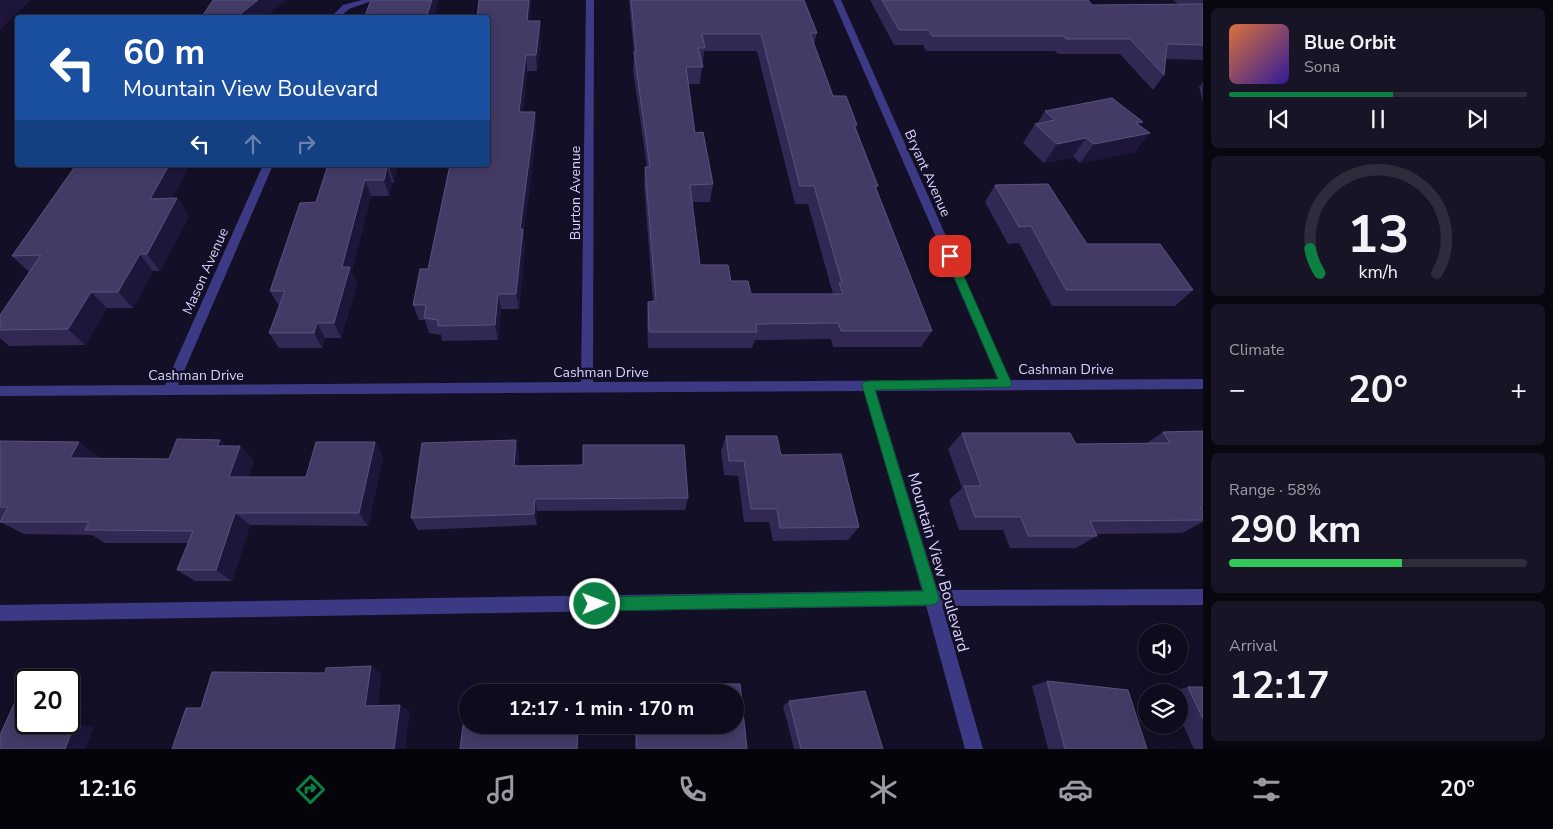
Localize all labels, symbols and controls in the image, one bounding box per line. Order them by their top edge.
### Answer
text: 60 m [123,29,205,76]
text: Blue Orbit [1304,30,1395,56]
icon: left [40,35,105,100]
text: Sona [1304,56,1340,78]
text: Mountain View Boulevard [123,74,378,104]
icon: previous [1265,105,1293,133]
icon: pause [1364,105,1392,133]
icon: next [1463,105,1491,133]
street label: Bryant Avenue [900,127,955,220]
icon: left [186,130,214,158]
icon: ahead [239,130,267,158]
icon: right [292,130,320,158]
street label: Burton Avenue [566,146,585,240]
text: 13 [1347,199,1409,270]
street label: Mason Avenue [178,225,233,318]
pin [929,235,971,277]
icon: arrive [936,242,964,270]
text: km/h [1358,260,1398,284]
text: Climate [1229,339,1284,361]
street label: Cashman Drive [1018,360,1114,379]
street label: Cashman Drive [553,363,649,382]
text: 20° [1348,364,1408,415]
street label: Cashman Drive [148,366,244,385]
text: − [1229,371,1246,409]
text: + [1510,371,1527,409]
street label: Mountain View Boulevard [902,470,974,655]
text: Range · 58% [1229,479,1321,501]
text: 290 km [1229,504,1361,555]
position arrow [568,577,620,629]
map controls [1138,624,1188,734]
button: sound [1138,624,1188,674]
text: Arrival [1229,635,1277,657]
text: 12:17 [1229,660,1330,711]
speed limit sign: 20 [15,669,80,734]
button: layers [1138,684,1188,734]
text: 12:17 · 1 min · 170 m [509,696,694,722]
icon: directions [293,772,328,807]
icon: music [484,772,519,807]
icon: phone [675,772,710,807]
icon: climate [866,772,901,807]
icon: car [1058,772,1093,807]
icon: filters [1249,772,1284,807]
text: 12:16 [78,774,136,804]
text: 20° [1440,774,1475,804]

